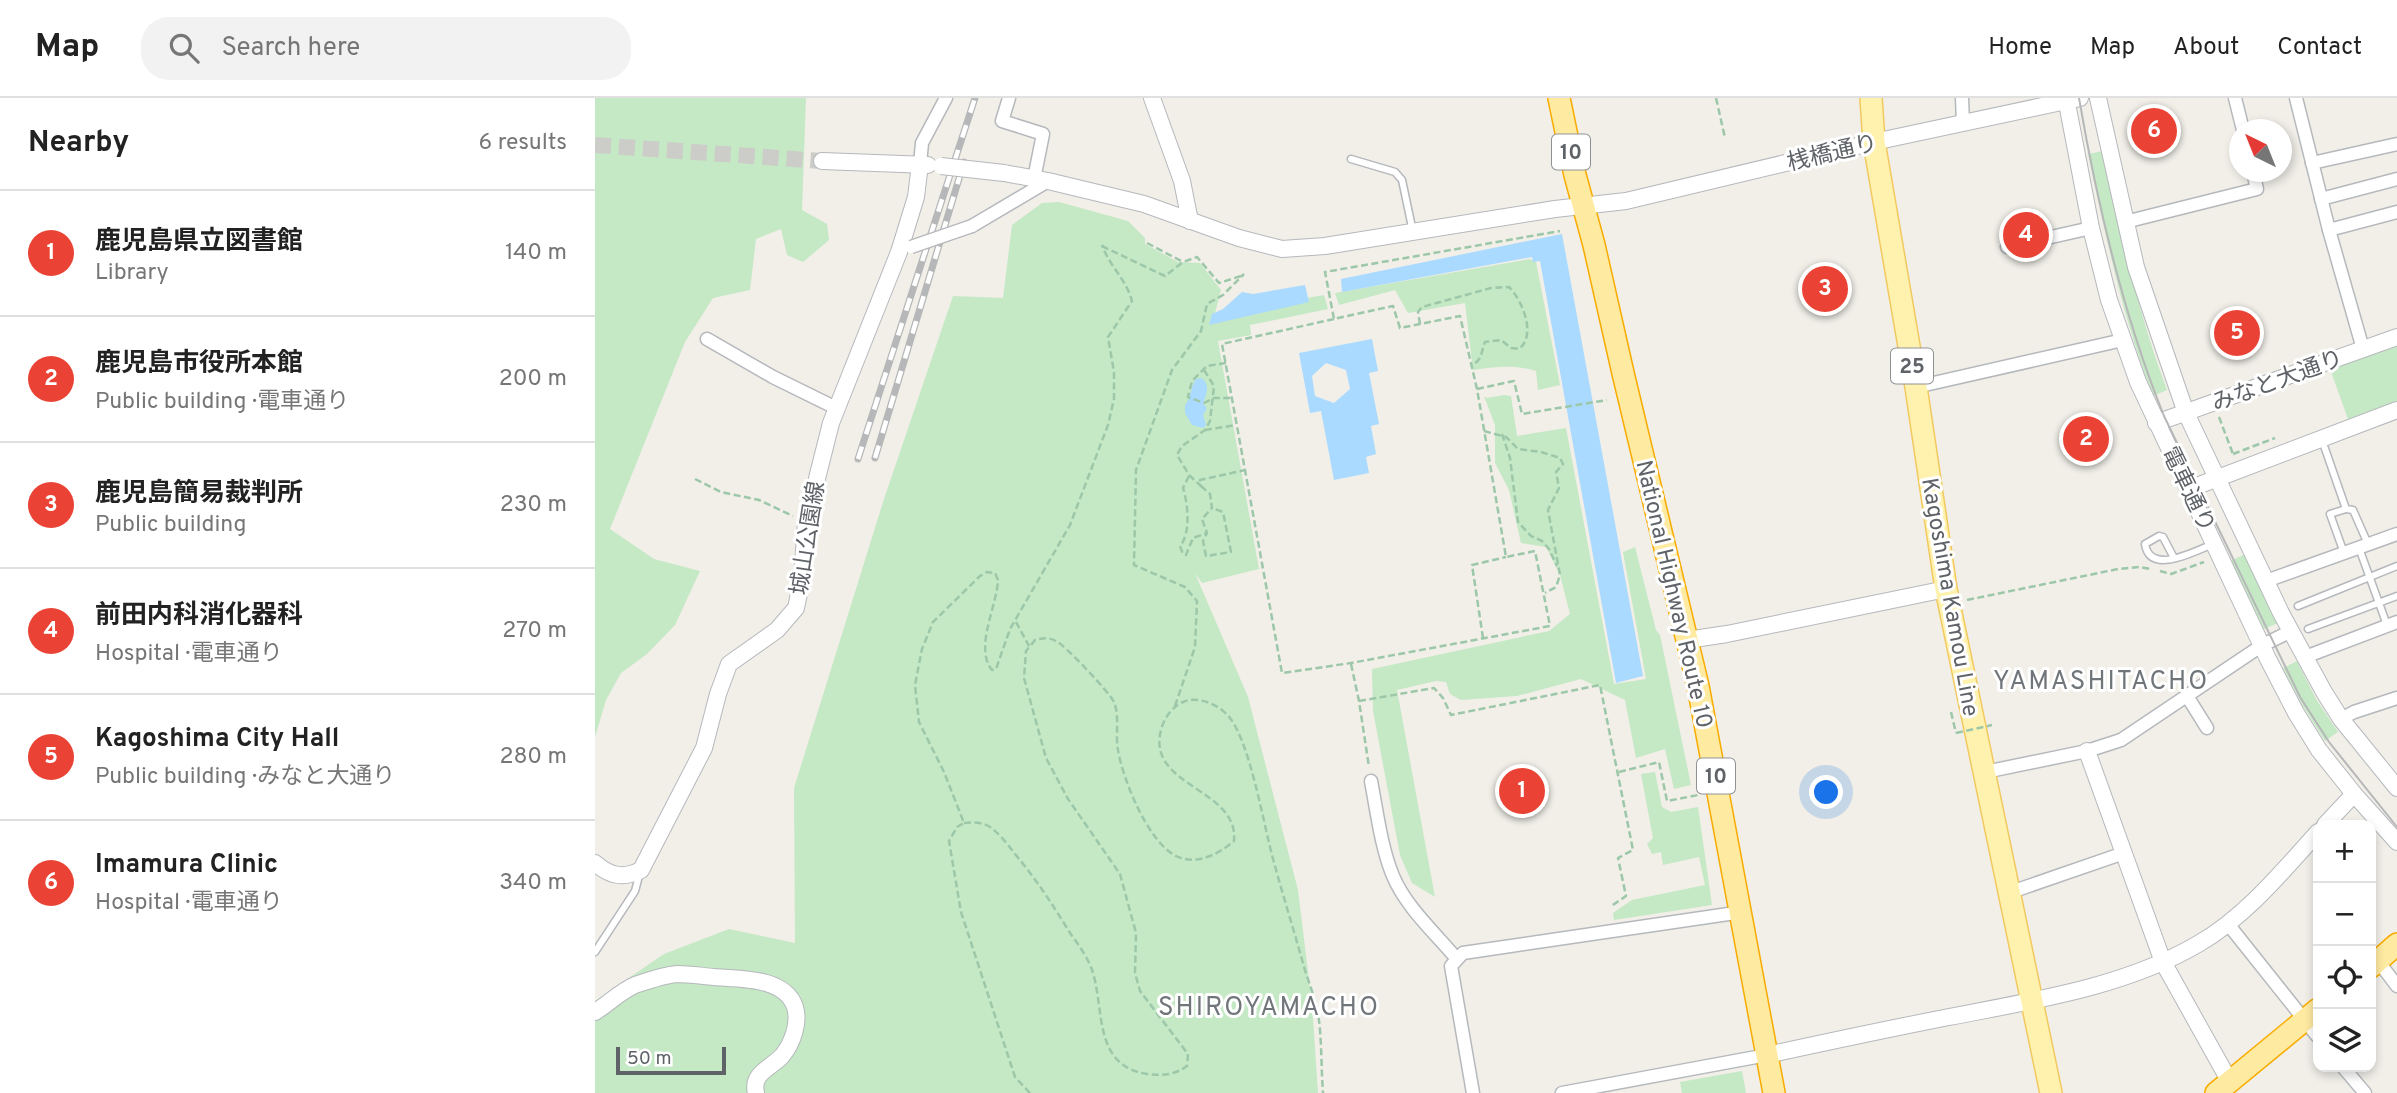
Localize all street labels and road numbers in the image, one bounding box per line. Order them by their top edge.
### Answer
street label: 桟橋通り [1784,130,1881,179]
road number: 10 [1552,134,1590,170]
street label: みなと大通り [2208,345,2348,420]
road number: 25 [1891,348,1933,384]
street label: 電車通り [2154,442,2220,538]
street label: National Highway Route 10 [1628,458,1718,731]
street label: Kagoshima Kamou Line [1913,476,1984,719]
street label: 城山公園線 [786,479,833,597]
road number: 10 [1697,758,1735,794]

